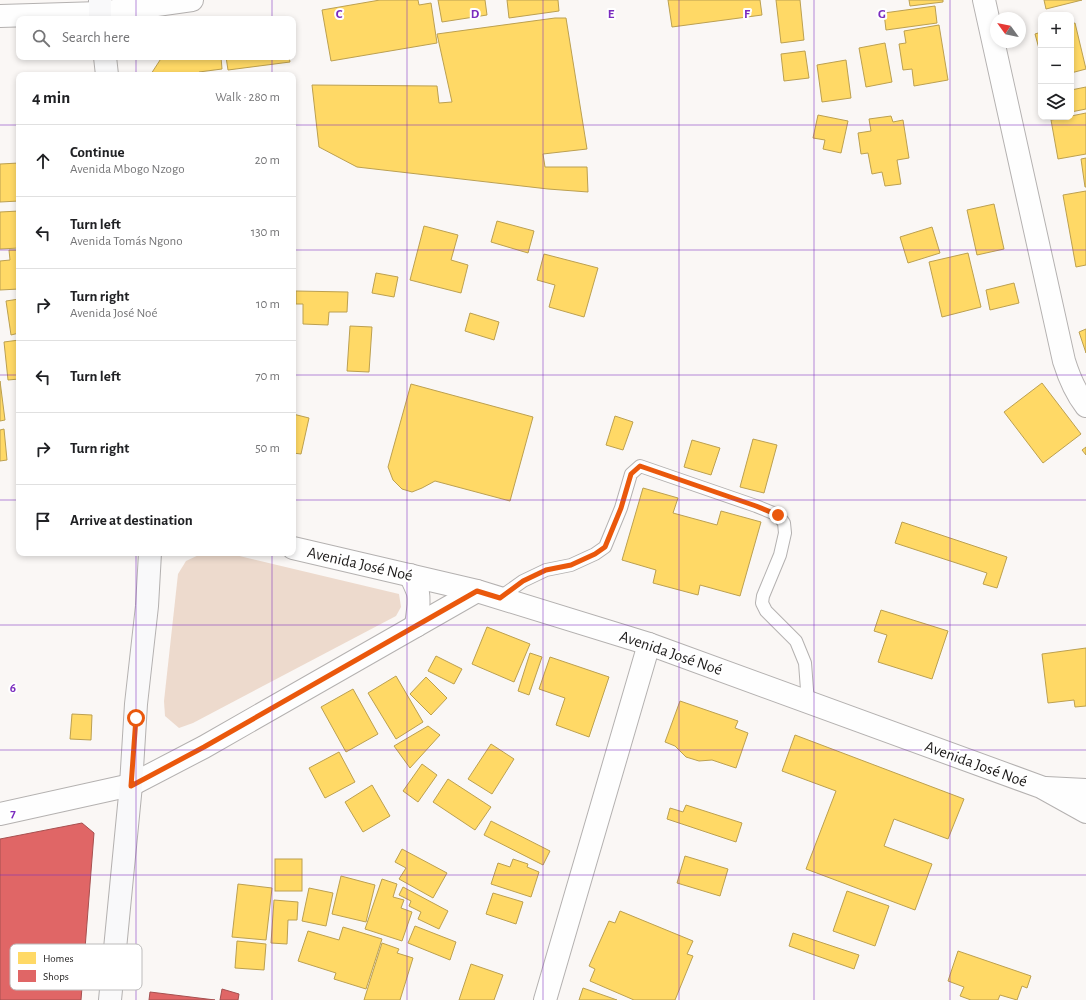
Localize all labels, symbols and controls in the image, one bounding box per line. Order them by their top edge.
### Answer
text: C [336,8,343,21]
text: D [471,8,480,21]
text: E [608,8,615,21]
text: F [744,8,751,21]
text: G [878,8,886,21]
north arrow [990,12,1026,48]
map controls [1038,12,1074,120]
button: + [1038,12,1074,48]
search box [16,16,296,60]
icon: search [30,27,52,49]
text: Search here [62,30,130,45]
button: − [1038,48,1074,84]
button: layers [1038,84,1074,120]
text: 4 min [32,89,70,106]
text: Walk · 280 m [215,91,280,104]
text: Continue [70,145,125,160]
icon: ahead [32,150,54,172]
text: 20 m [255,154,280,167]
text: Avenida Mbogo Nzogo [70,163,185,176]
text: Turn left [70,217,121,232]
icon: left [32,222,54,244]
text: 130 m [251,226,280,239]
text: Avenida Tomás Ngono [70,235,183,248]
text: Turn right [70,289,129,304]
icon: right [32,294,54,316]
text: 10 m [256,298,280,311]
text: Avenida José Noé [70,307,157,320]
icon: left [32,366,54,388]
text: Turn left [70,369,121,384]
text: 70 m [255,370,280,383]
icon: right [32,438,54,460]
text: Turn right [70,441,129,456]
text: 50 m [255,442,280,455]
route end [769,506,787,524]
icon: arrive [32,510,54,532]
text: Arrive at destination [70,513,193,528]
street label: Avenida José Noé [306,544,414,584]
street label: Avenida José Noé [618,628,724,678]
text: 6 [10,682,16,695]
route start [127,709,145,727]
street label: Avenida José Noé [923,738,1029,790]
text: 7 [10,807,16,820]
legend [10,944,142,990]
text: Homes [43,953,74,964]
text: Shops [43,971,69,982]

